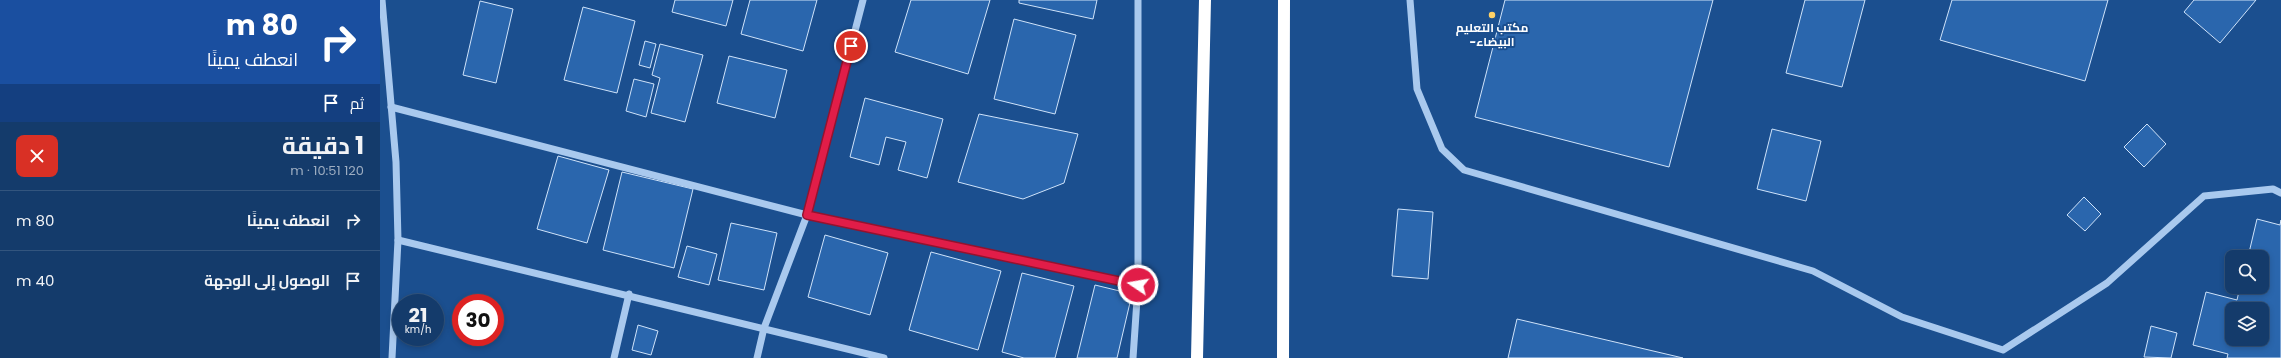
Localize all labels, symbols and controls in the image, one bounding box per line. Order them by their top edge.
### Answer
text: 80 m [226,6,298,45]
marker: مكتب التعليم -البيضاء [1487,10,1497,20]
icon: right [312,16,364,68]
place label: مكتب التعليم -البيضاء [1456,19,1528,50]
pin [834,29,868,63]
icon: arrive [840,35,862,57]
text: انعطف يمينًا [207,47,298,72]
icon: arrive [320,92,342,114]
text: ثم [350,93,364,114]
text: 1 دقيقة [282,129,364,162]
button: close [16,135,58,177]
text: 120 m · 10:51 [290,161,364,180]
text: 80 m [16,210,54,231]
text: انعطف يمينًا [247,210,330,231]
icon: right [342,210,364,232]
map controls [2225,250,2269,346]
button: search [2225,250,2269,294]
position arrow [1117,264,1159,306]
text: 40 m [16,270,54,291]
text: الوصول إلى الوجهة [204,270,330,291]
icon: arrive [342,270,364,292]
speed limit sign: 30 [452,294,504,346]
text: 21 [409,301,427,329]
button: layers [2225,302,2269,346]
text: km/h [405,322,431,337]

